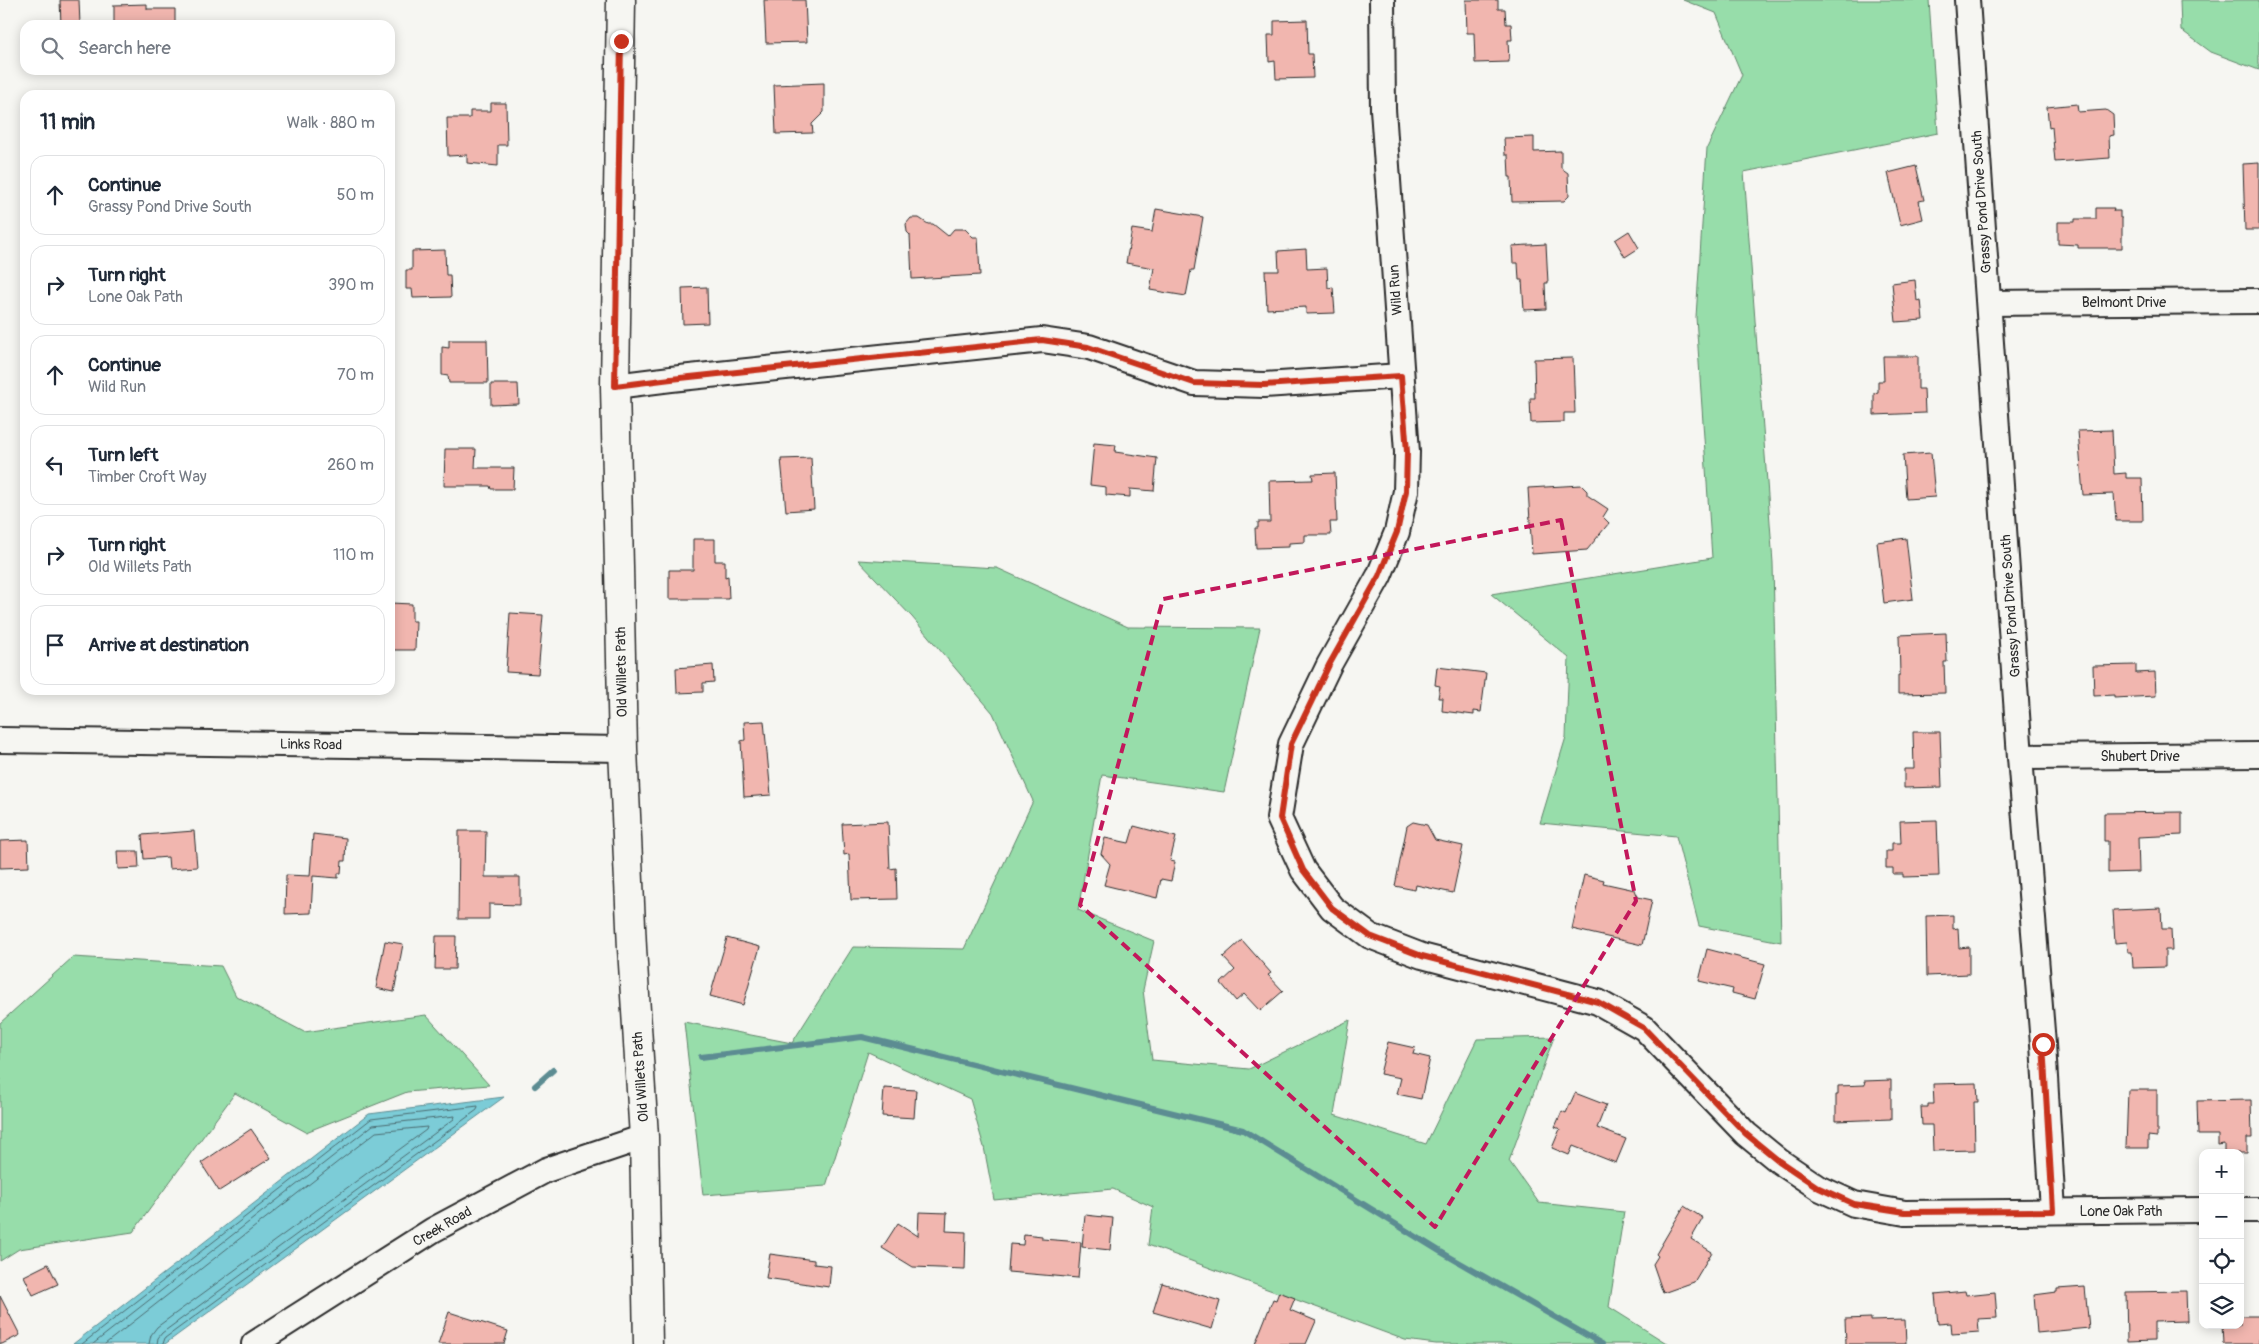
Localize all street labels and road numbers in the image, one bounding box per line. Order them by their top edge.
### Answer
street label: Grassy Pond Drive South [1968,130,1995,274]
street label: Wild Run [1385,264,1406,316]
street label: Belmont Drive [2082,294,2166,311]
street label: Grassy Pond Drive South [1997,534,2024,678]
street label: Old Willets Path [612,627,631,717]
street label: Links Road [280,735,342,754]
street label: Shubert Drive [2100,748,2180,765]
street label: Old Willets Path [629,1031,652,1123]
street label: Creek Road [410,1203,475,1250]
street label: Lone Oak Path [2080,1203,2162,1220]

